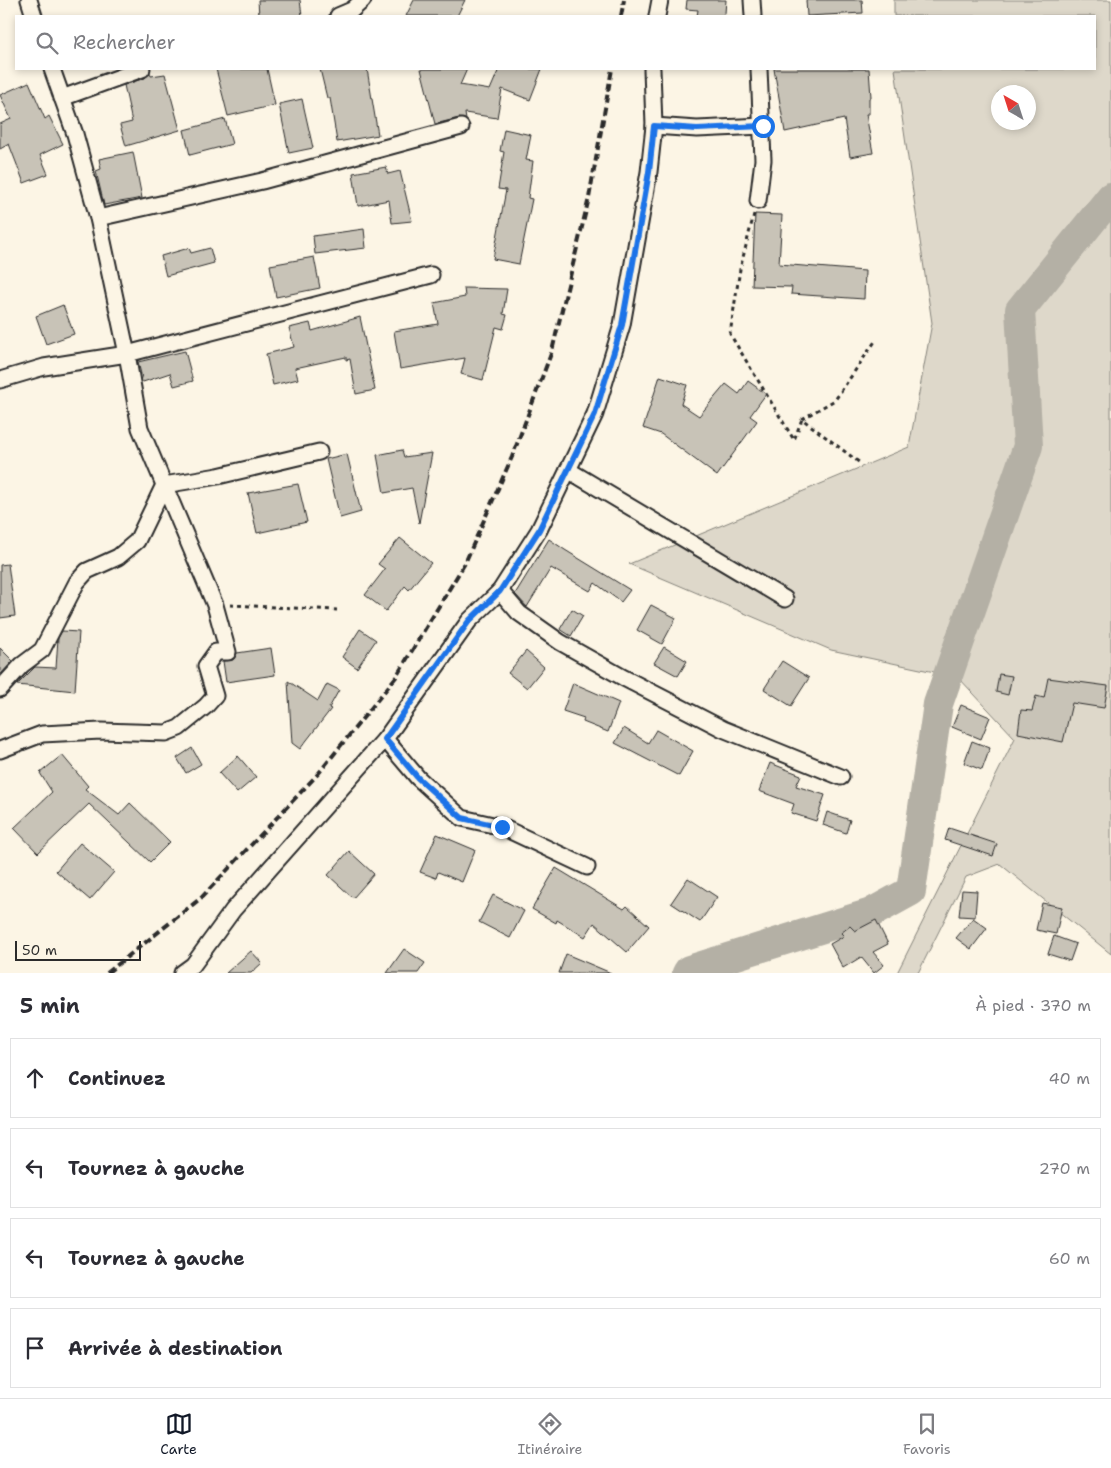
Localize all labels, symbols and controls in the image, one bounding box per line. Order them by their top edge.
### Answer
search box [15,15,1096,70]
icon: search [33,29,61,57]
text: Rechercher [73,30,176,55]
north arrow [991,85,1036,130]
route start [752,115,775,138]
route end [491,816,514,839]
scale bar [15,938,141,961]
text: 50 m [22,941,57,959]
text: 5 min [20,992,80,1020]
text: À pied · 370 m [975,995,1091,1016]
icon: ahead [21,1064,49,1092]
text: Continuez [68,1066,166,1091]
text: 40 m [1048,1068,1090,1089]
icon: left [21,1154,49,1182]
text: Tournez à gauche [68,1156,245,1181]
text: 270 m [1039,1158,1090,1179]
icon: left [21,1244,49,1272]
text: Tournez à gauche [68,1246,245,1271]
text: 60 m [1049,1248,1090,1269]
icon: arrive [21,1334,49,1362]
text: Arrivée à destination [68,1336,282,1361]
tab: Carte [160,1410,197,1458]
tab: Itinéraire [517,1410,582,1458]
tab: Favoris [903,1410,951,1458]

